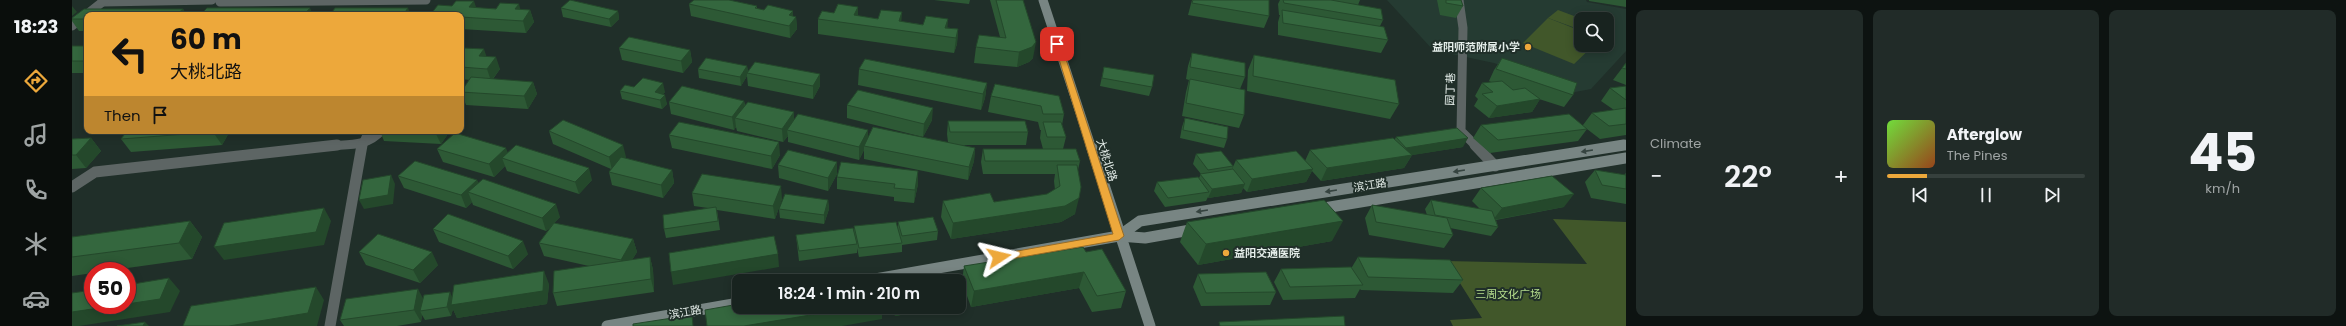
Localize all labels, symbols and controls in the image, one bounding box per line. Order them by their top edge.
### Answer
map controls [1574,12,1614,52]
button: search [1574,12,1614,52]
text: 18:23 [14,14,58,39]
text: 60 m [170,20,242,59]
pin [1040,27,1074,61]
icon: left [104,28,156,80]
icon: arrive [1046,33,1068,55]
place label: 益阳师范附属小学 [1432,39,1520,55]
marker: 益阳师范附属小学 [1523,42,1533,52]
text: 大桃北路 [170,59,242,84]
icon: directions [22,67,50,95]
street label: 园丁巷 [1441,72,1459,106]
icon: arrive [149,104,171,126]
text: Then [104,105,141,126]
text: 45 [2188,116,2257,189]
icon: music [22,121,50,149]
text: Afterglow [1947,124,2022,145]
text: Climate [1650,134,1701,153]
street label: 大桃北路 [1093,137,1121,183]
text: The Pines [1947,146,2007,165]
one-way arrow [1581,148,1594,154]
text: 22° [1724,155,1772,198]
text: − [1650,161,1662,192]
text: + [1834,161,1849,192]
one-way arrow [1453,168,1465,174]
street label: 滨江路 [1352,175,1388,195]
icon: phone [22,176,50,204]
text: km/h [2205,179,2240,198]
icon: previous [1909,184,1931,206]
icon: pause [1975,184,1997,206]
icon: next [2041,184,2063,206]
one-way arrow [1324,188,1337,194]
one-way arrow [1196,209,1208,215]
icon: climate [22,230,50,258]
position arrow [978,236,1020,278]
place label: 益阳交通医院 [1234,245,1300,261]
marker: 益阳交通医院 [1221,248,1231,258]
speed limit sign: 50 [84,262,136,314]
text: 18:24 · 1 min · 210 m [778,283,920,304]
icon: car [22,285,50,313]
park label: 三周文化广场 [1475,286,1541,302]
street label: 滨江路 [667,301,703,323]

